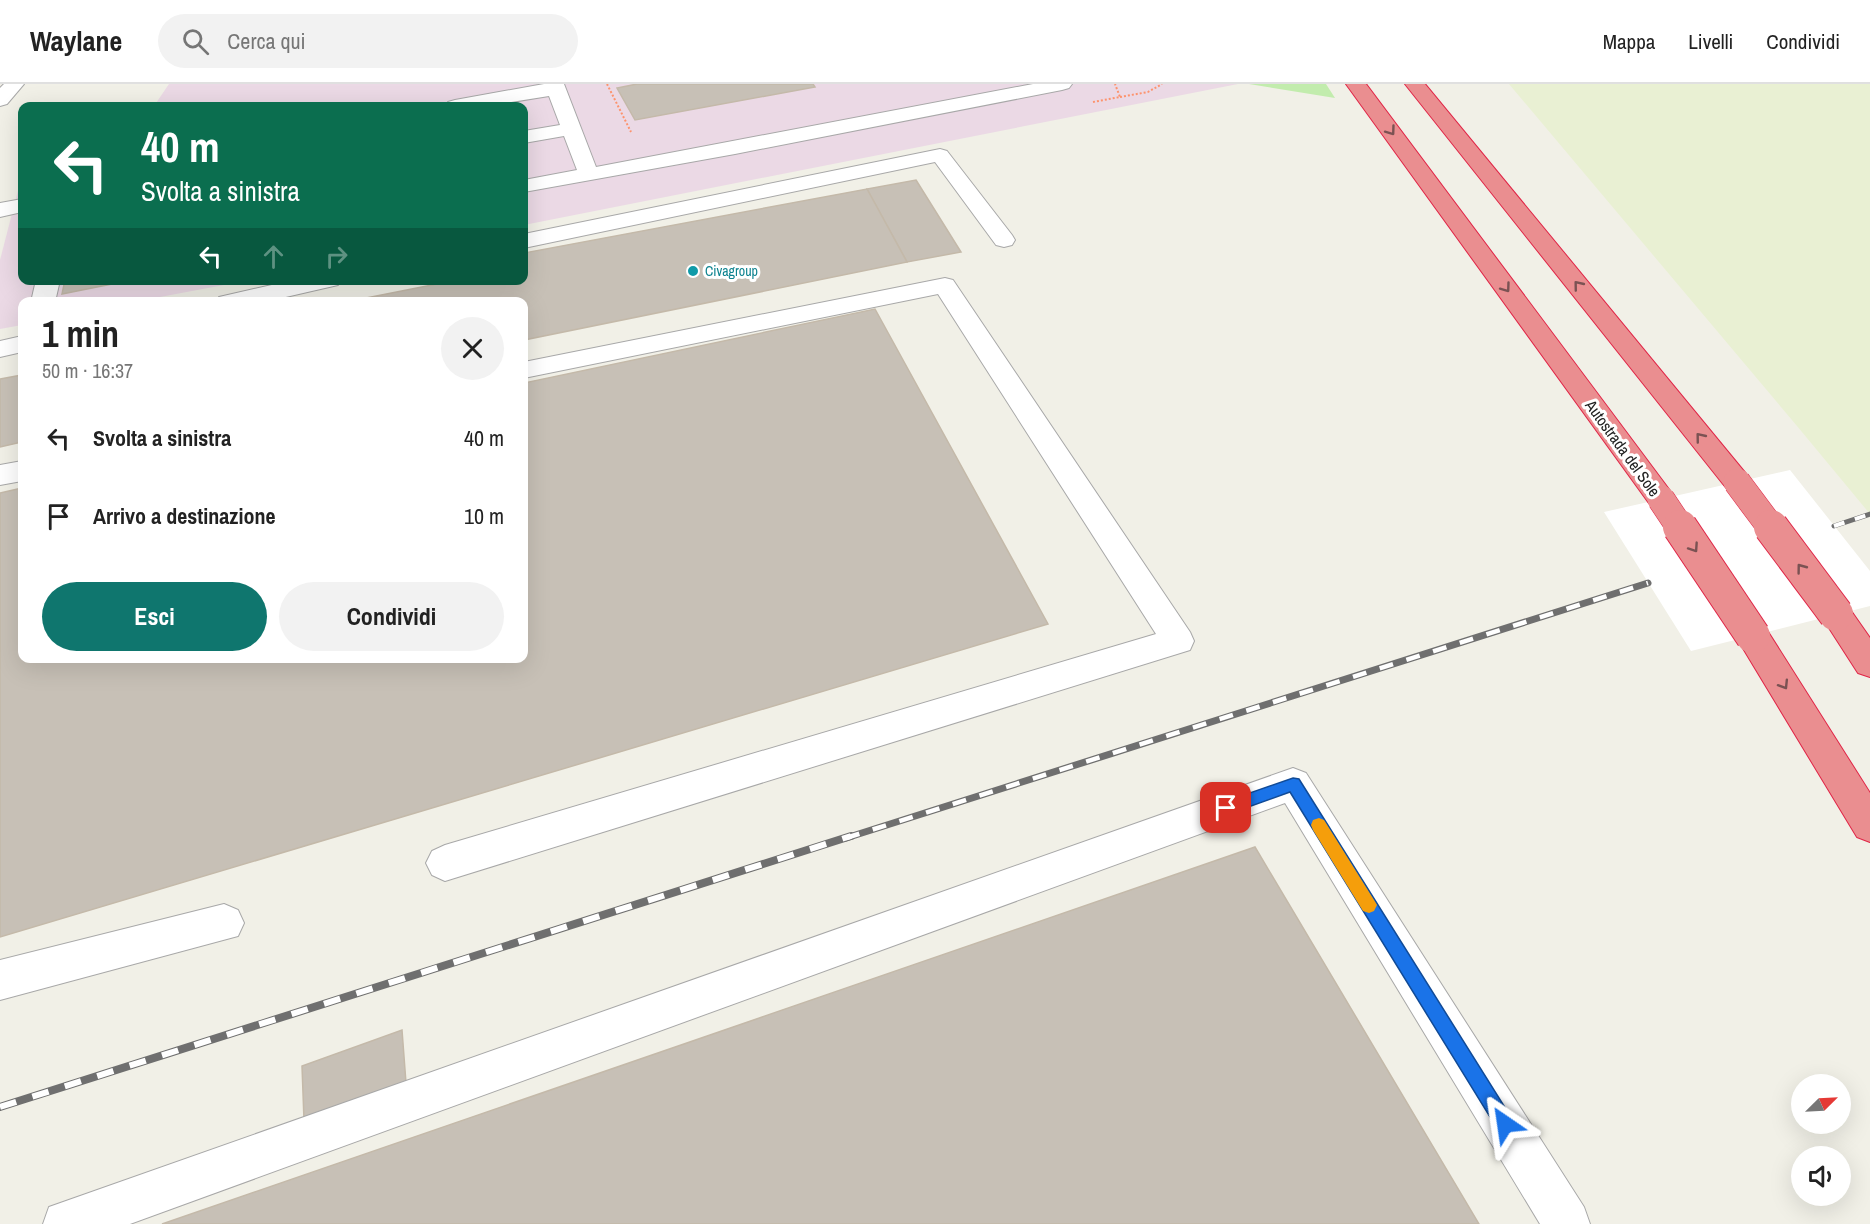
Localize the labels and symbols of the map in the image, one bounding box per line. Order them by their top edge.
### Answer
one-way arrow [1384,125,1395,136]
place label: Civagroup [705,262,758,280]
marker: Civagroup [686,264,700,278]
one-way arrow [1574,281,1585,292]
one-way arrow [1499,282,1510,293]
street label: Autostrada del Sole [1580,394,1666,501]
one-way arrow [1697,433,1708,444]
one-way arrow [1687,541,1698,552]
one-way arrow [1797,563,1808,574]
one-way arrow [1776,679,1787,690]
pin [1200,782,1251,833]
north arrow [1791,1074,1851,1134]
position arrow [1473,1092,1537,1156]

